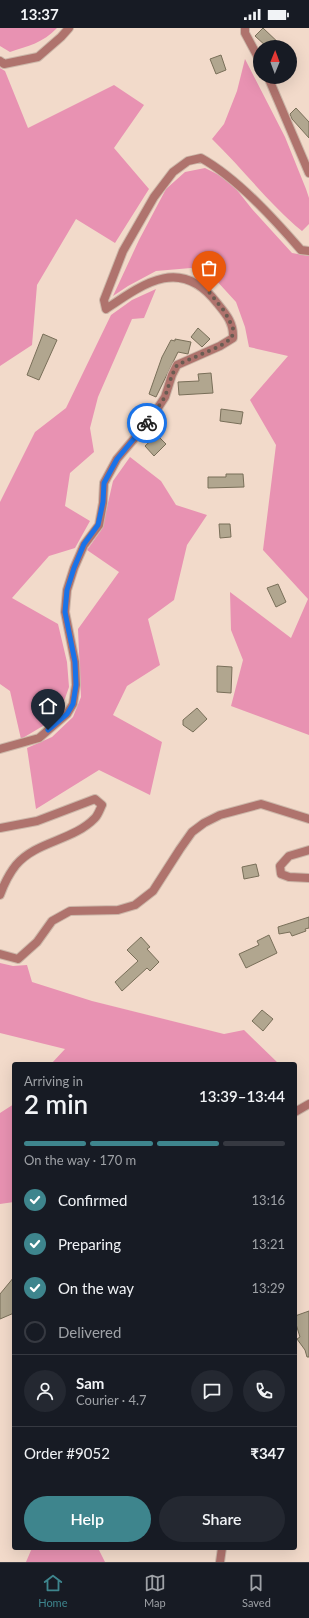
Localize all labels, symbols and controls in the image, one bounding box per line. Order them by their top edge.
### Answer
text: 13:37 [20,5,59,23]
north arrow [253,40,297,84]
map controls [253,40,297,84]
pin [192,251,226,292]
icon: bag [198,257,220,279]
courier [127,403,167,443]
icon: bike [136,412,158,434]
pin [31,689,65,730]
icon: home [37,695,59,717]
text: Arriving in [24,1073,83,1089]
text: 13:39–13:44 [199,1087,285,1105]
text: 2 min [24,1088,88,1120]
text: On the way · 170 m [24,1152,136,1168]
icon: check [24,1189,46,1211]
text: Confirmed [58,1191,127,1209]
text: 13:16 [252,1192,285,1208]
icon: check [24,1233,46,1255]
text: Preparing [58,1235,121,1253]
text: 13:21 [252,1236,285,1252]
icon: check [24,1277,46,1299]
text: On the way [58,1279,134,1297]
text: 13:29 [252,1280,285,1296]
text: Delivered [58,1323,121,1341]
button: person [24,1370,66,1412]
button: chat [191,1370,233,1412]
button: phone [243,1370,285,1412]
text: Sam [76,1374,104,1392]
text: Courier · 4.7 [76,1392,147,1408]
text: Order #9052 [24,1444,110,1462]
text: ₹347 [250,1444,285,1462]
button: Help [24,1496,151,1542]
button: Share [159,1496,285,1542]
tab: Home [38,1572,67,1609]
tab: Map [144,1572,166,1609]
tab: Saved [242,1572,271,1609]

